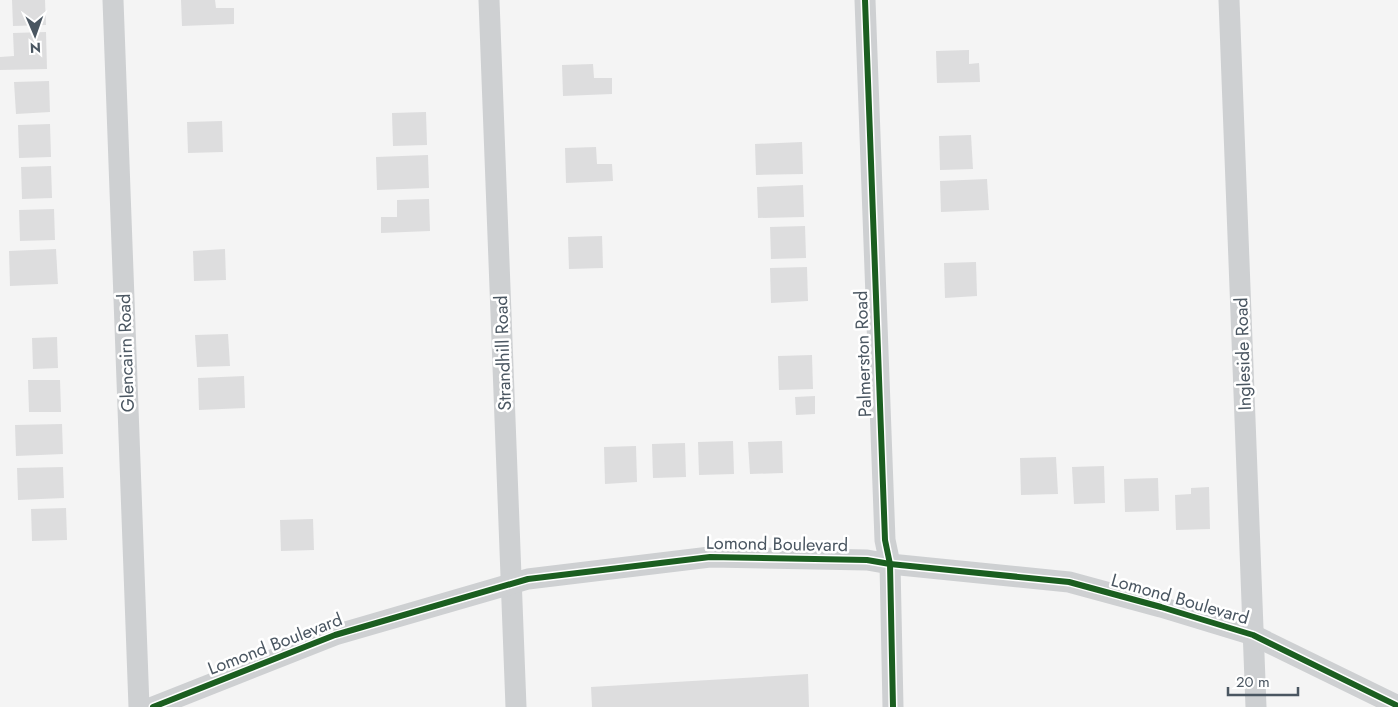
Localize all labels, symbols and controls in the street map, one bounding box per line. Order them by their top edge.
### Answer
north arrow [10,10,60,60]
text: N [30,38,41,58]
street label: Palmerston Road [848,290,878,418]
street label: Glencairn Road [111,293,141,413]
street label: Strandhill Road [488,295,518,411]
street label: Ingleside Road [1228,297,1258,411]
street label: Lomond Boulevard [706,530,848,558]
street label: Lomond Boulevard [1108,567,1252,631]
street label: Lomond Boulevard [204,606,346,682]
scale bar [1228,664,1298,696]
text: 20 m [1236,671,1270,693]

